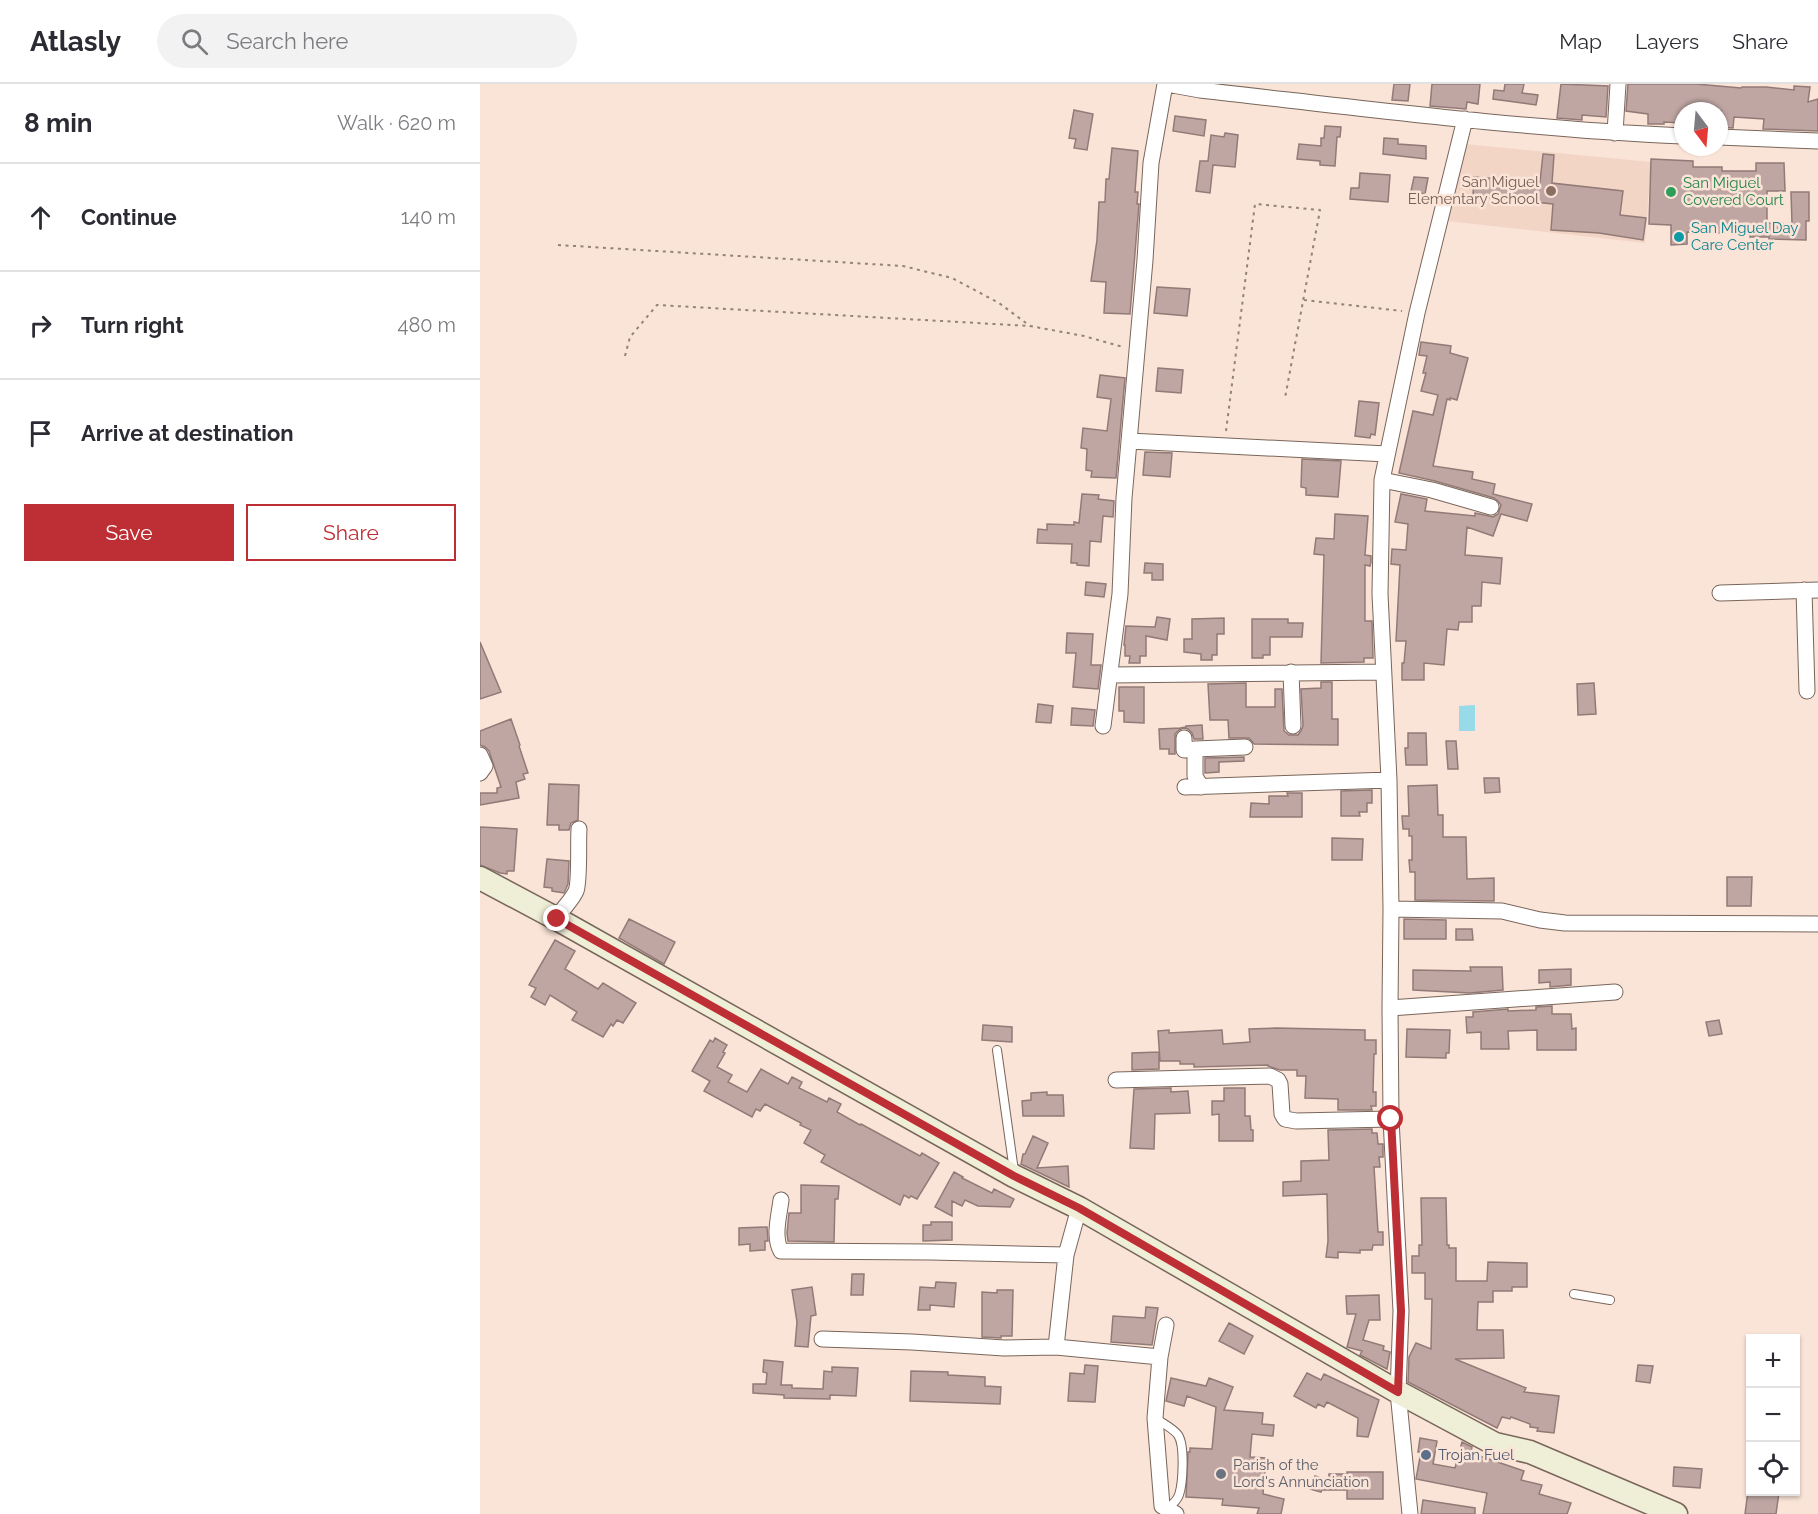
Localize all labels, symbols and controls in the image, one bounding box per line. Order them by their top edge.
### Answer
search box [157,14,577,68]
text: Atlasly [30,25,121,58]
icon: search [178,25,211,58]
text: Search here [226,28,348,54]
text: Map [1559,29,1602,54]
text: Layers [1635,29,1699,54]
text: Share [1732,29,1788,54]
north arrow [1674,102,1728,156]
text: 8 min [24,108,92,138]
text: Walk · 620 m [337,111,456,135]
place label: San Miguel Elementary School [1408,173,1540,208]
place label: San Miguel Covered Court [1683,174,1784,209]
marker: San Miguel Elementary School [1544,184,1558,198]
marker: San Miguel Covered Court [1664,185,1678,199]
icon: ahead [24,201,57,234]
text: Continue [81,204,177,230]
text: 140 m [401,205,456,229]
place label: San Miguel Day Care Center [1691,219,1798,254]
marker: San Miguel Day Care Center [1672,230,1686,244]
icon: right [24,309,57,342]
text: Turn right [81,312,184,338]
text: 480 m [398,313,456,337]
icon: arrive [24,417,57,450]
text: Arrive at destination [81,420,294,446]
button: Save [24,504,234,561]
button: Share [246,504,456,561]
route end [543,905,569,931]
route start [1377,1105,1403,1131]
map controls [1746,1334,1800,1496]
button: + [1746,1334,1800,1388]
button: − [1746,1388,1800,1442]
button: locate [1746,1442,1800,1496]
place label: Trojan Fuel [1438,1446,1515,1464]
marker: Trojan Fuel [1419,1448,1433,1462]
place label: Parish of the Lord's Annunciation [1233,1456,1369,1491]
marker: Parish of the Lord's Annunciation [1214,1467,1228,1481]

